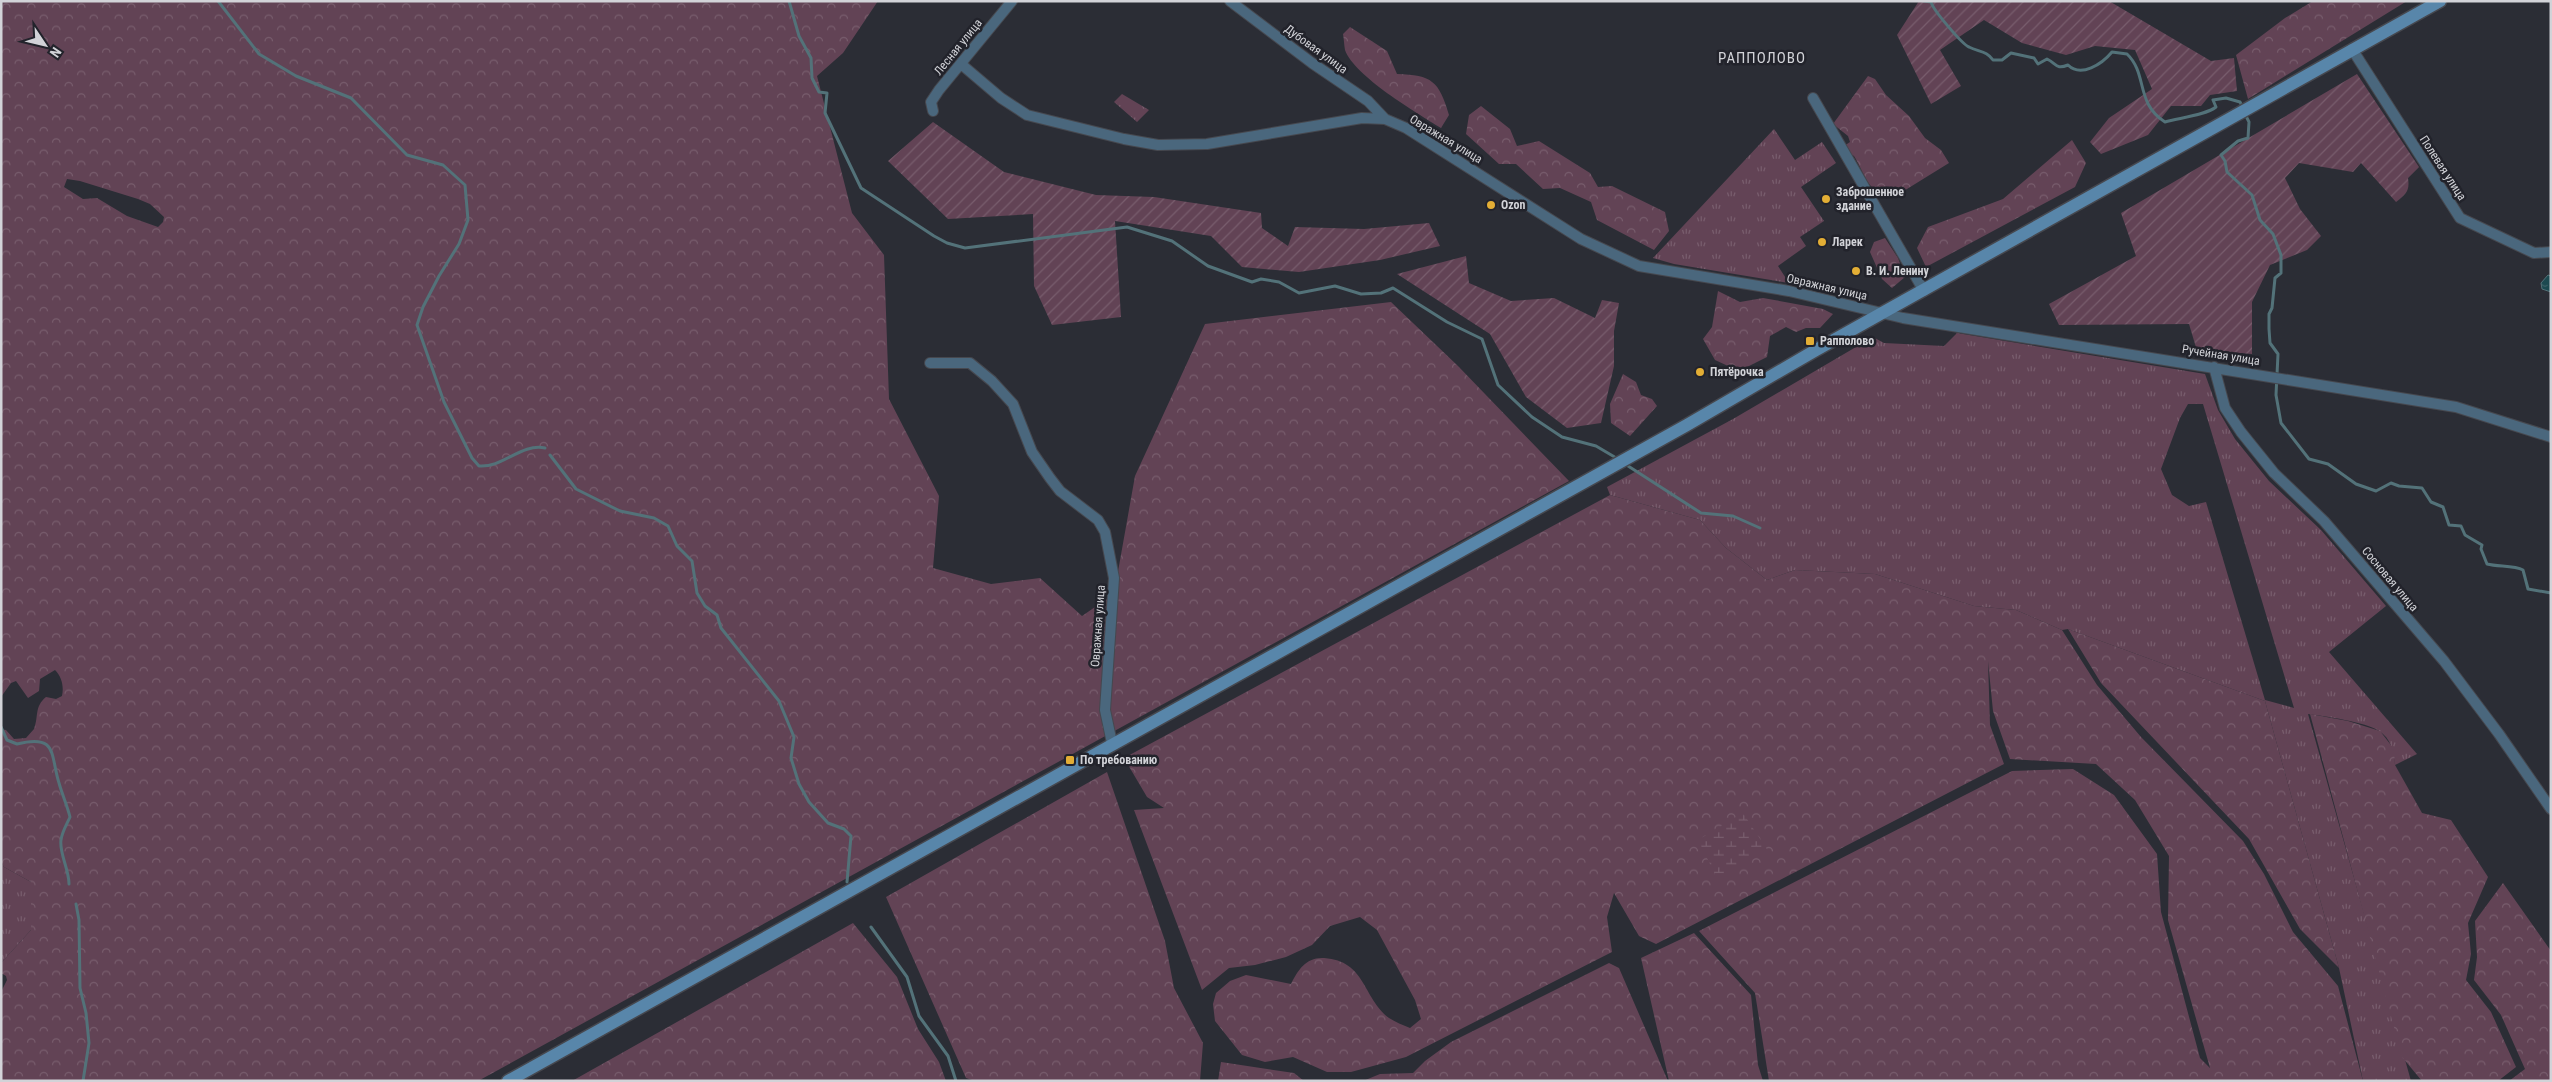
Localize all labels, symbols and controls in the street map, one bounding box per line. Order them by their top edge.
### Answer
street label: Лесная улица [931,16,985,78]
north arrow [20,20,70,70]
street label: Дубовая улица [1282,22,1350,77]
text: N [47,44,65,61]
district label: РАППОЛОВО [1718,49,1806,67]
street label: Овражная улица [1407,112,1485,166]
street label: Полевая улица [2417,133,2469,203]
place label: Заброшенное здание [1836,185,1904,213]
marker: Заброшенное здание [1820,193,1832,205]
place label: Ozon [1501,198,1526,212]
marker: Ozon [1485,199,1497,211]
place label: Ларек [1832,235,1863,249]
marker: Ларек [1816,236,1828,248]
place label: В. И. Ленину [1866,264,1930,278]
marker: В. И. Ленину [1850,265,1862,277]
street label: Овражная улица [1785,271,1869,303]
place label: Рапполово [1820,334,1874,348]
marker: Рапполово [1804,335,1816,347]
street label: Ручейная улица [2181,342,2261,368]
place label: Пятёрочка [1710,365,1764,379]
marker: Пятёрочка [1694,366,1706,378]
street label: Сосновая улица [2359,544,2421,614]
street label: Овражная улица [1088,584,1108,668]
place label: По требованию [1080,753,1158,767]
marker: По требованию [1064,754,1076,766]

